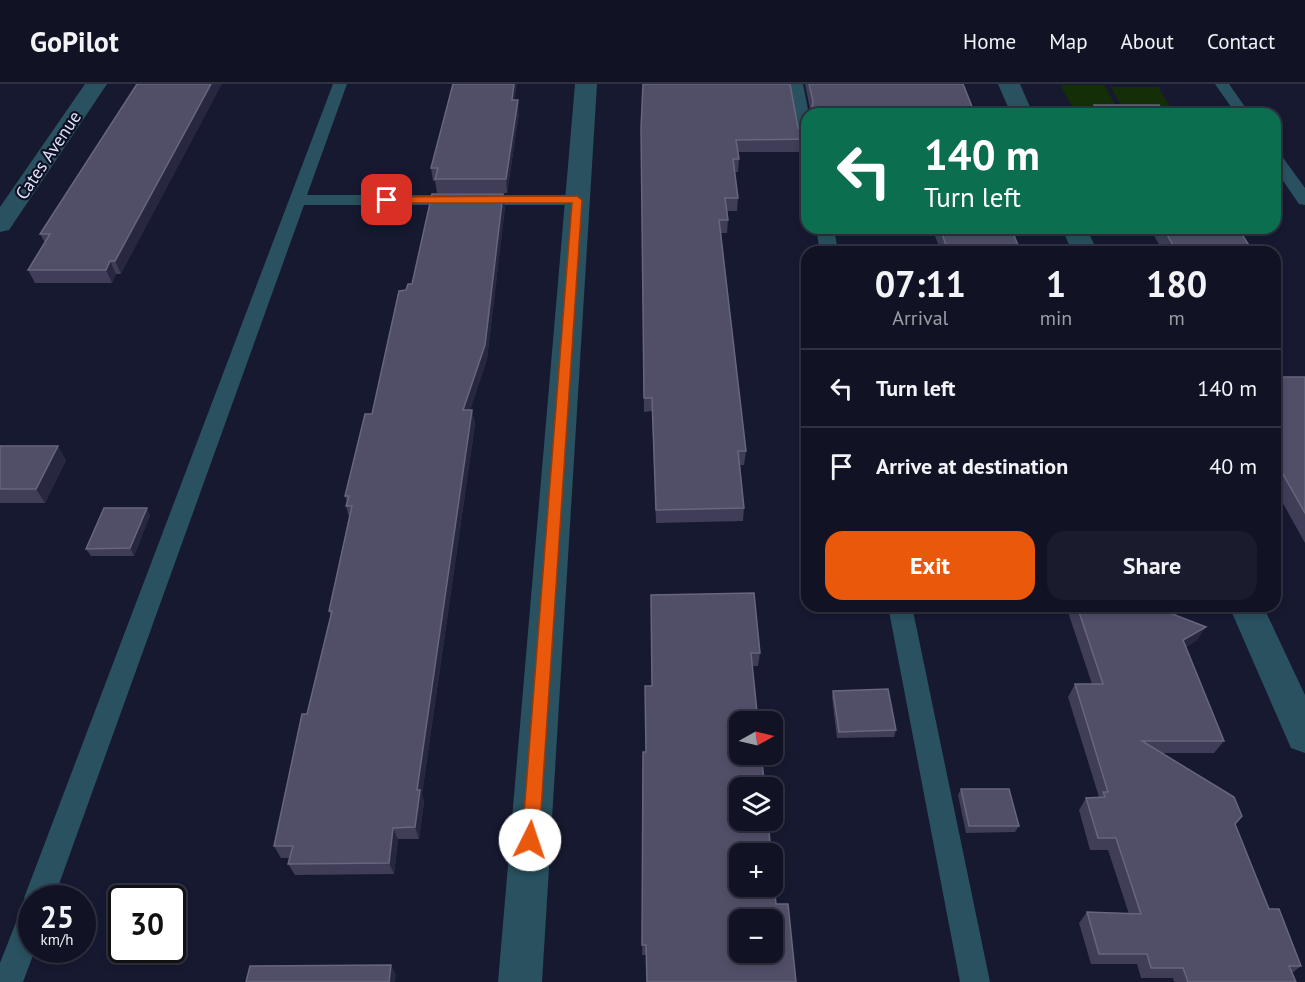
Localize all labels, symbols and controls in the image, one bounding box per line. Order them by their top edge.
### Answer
text: GoPilot [30,23,119,60]
text: Home [963,28,1016,55]
text: Map [1049,28,1088,55]
text: About [1121,28,1174,55]
text: Contact [1207,28,1275,55]
street label: Cates Avenue [10,106,86,204]
text: 140 m [924,127,1040,182]
icon: left [825,132,903,210]
pin [361,174,412,225]
text: Turn left [924,180,1021,214]
icon: arrive [370,183,403,216]
text: 07:11 [875,260,966,307]
text: 1 [1046,260,1066,307]
text: 180 [1146,260,1207,307]
text: Arrival [892,305,948,331]
text: min [1040,305,1072,331]
text: m [1169,305,1185,331]
icon: left [825,372,858,405]
text: Turn left [876,374,956,402]
text: 140 m [1197,374,1257,402]
icon: arrive [825,450,858,483]
text: Arrive at destination [876,452,1068,480]
text: 40 m [1209,452,1257,480]
button: Exit [825,531,1035,600]
button: Share [1047,531,1257,600]
north arrow [729,711,783,765]
map controls [729,711,783,963]
button: layers [729,777,783,831]
position arrow [498,808,562,872]
button: + [729,843,783,897]
speed limit sign: 30 [108,885,186,963]
text: 25 [40,897,74,936]
button: − [729,909,783,963]
text: km/h [41,930,73,949]

